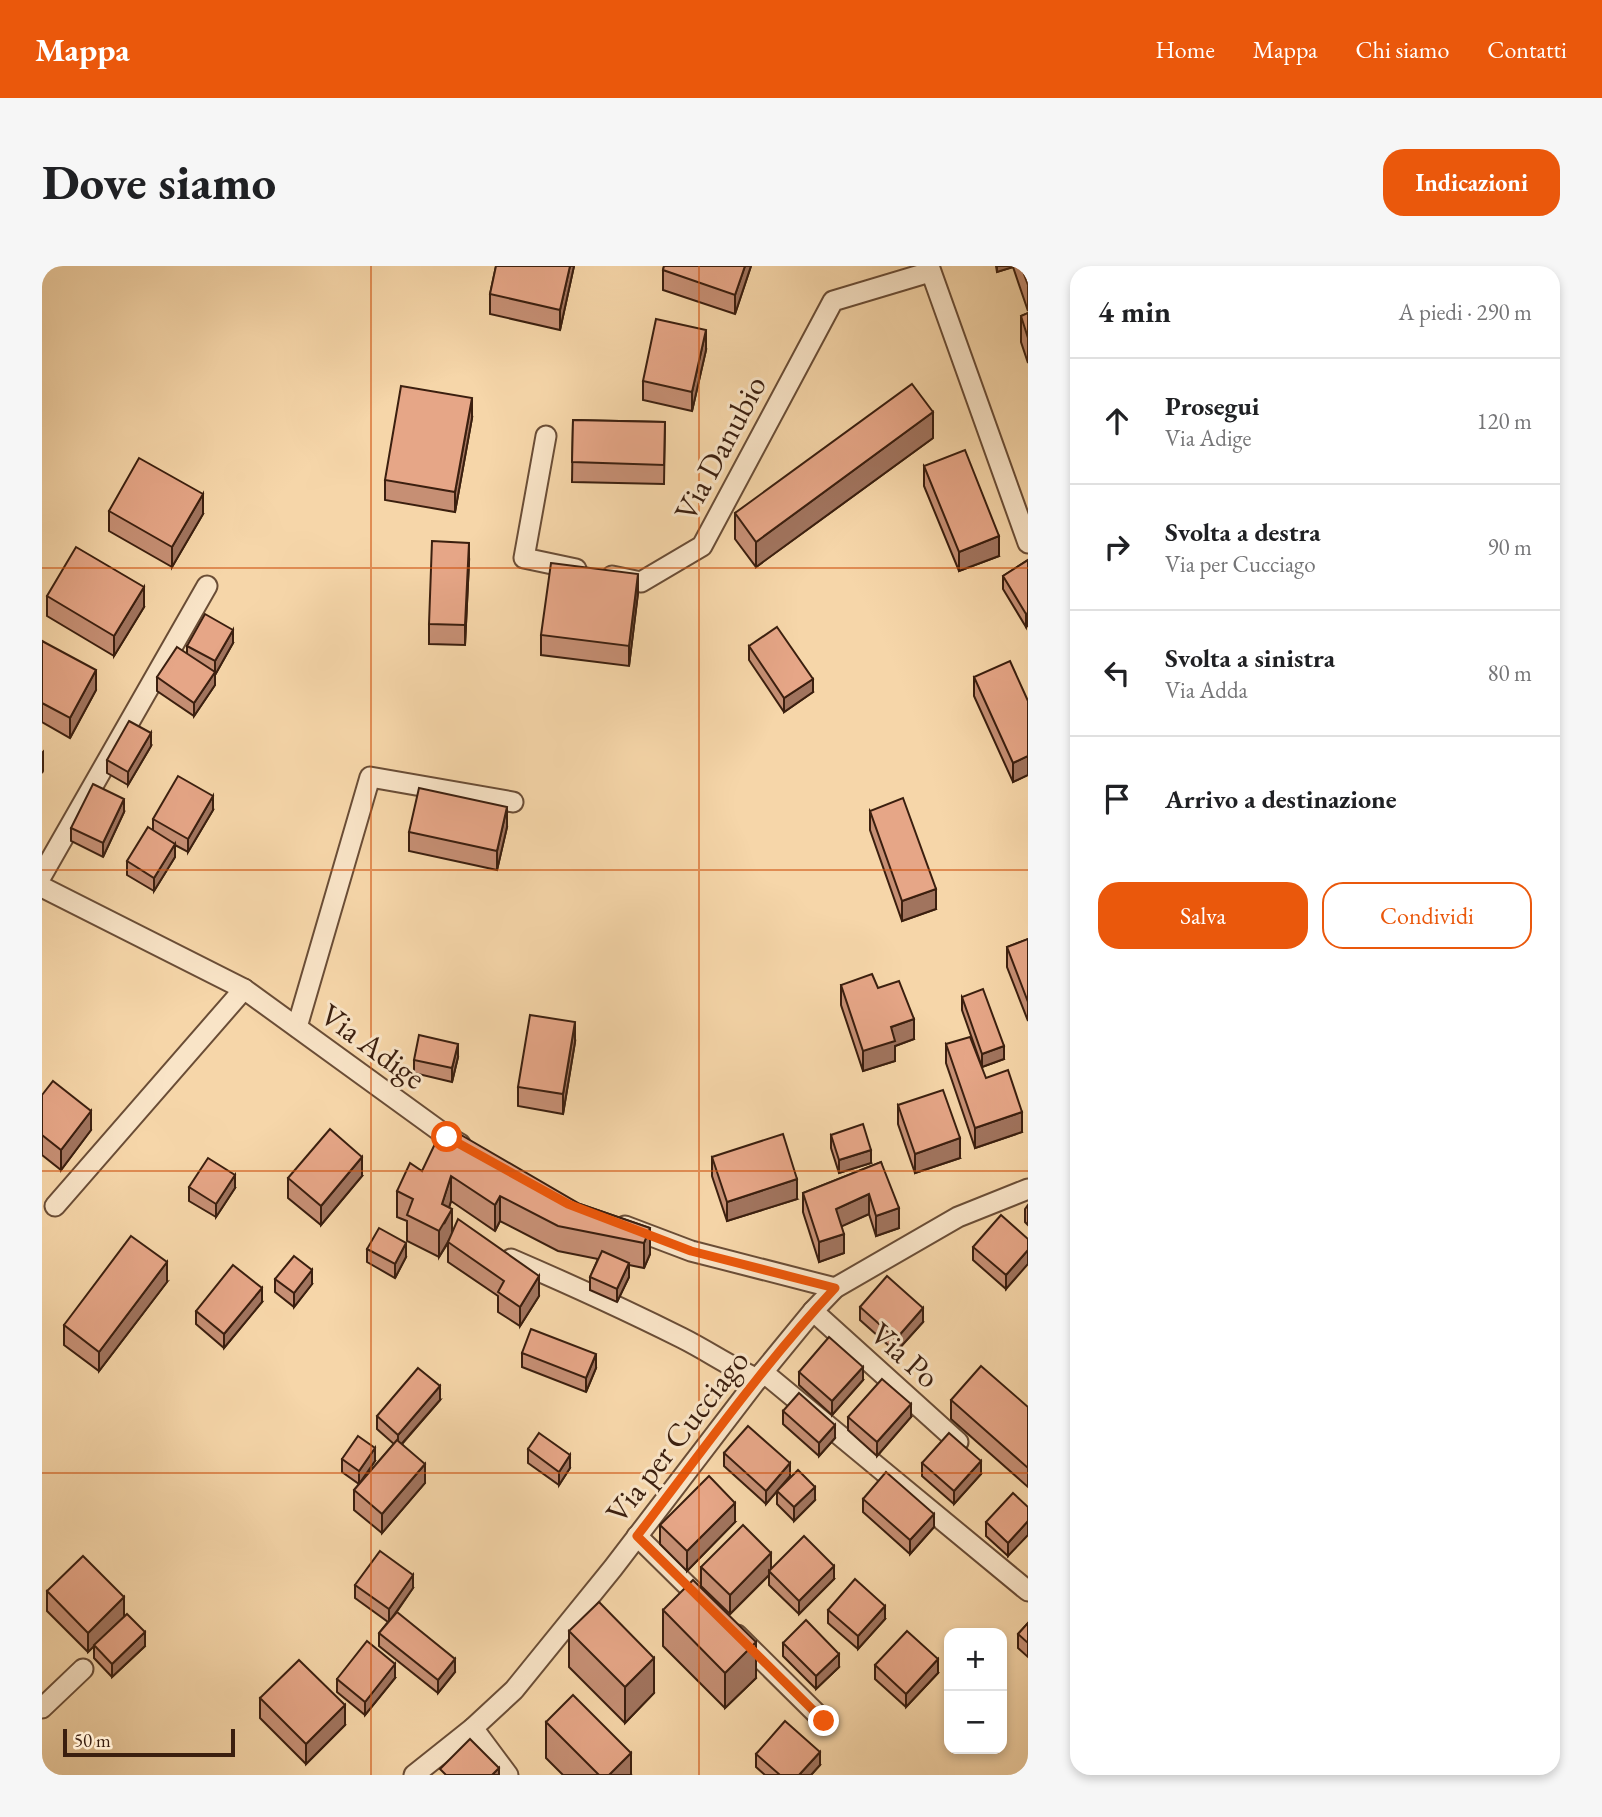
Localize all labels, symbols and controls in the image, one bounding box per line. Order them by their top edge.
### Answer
text: Mappa [35,28,130,71]
text: Home [1155,34,1215,65]
text: Mappa [1253,34,1318,65]
text: Chi siamo [1356,34,1449,65]
text: Contatti [1487,34,1567,65]
button: Indicazioni [1383,149,1560,216]
text: Dove siamo [42,150,276,214]
text: 4 min [1098,292,1171,331]
text: A piedi · 290 m [1398,297,1532,327]
street label: Via Danubio [664,368,776,528]
text: Prosegui [1165,389,1260,423]
icon: ahead [1098,402,1136,440]
text: 120 m [1476,406,1532,436]
text: Via Adige [1165,423,1252,453]
text: Svolta a destra [1165,515,1321,549]
icon: right [1098,528,1136,566]
text: 90 m [1487,532,1532,562]
text: Via per Cucciago [1165,549,1316,579]
text: Svolta a sinistra [1165,641,1335,675]
icon: left [1098,654,1136,692]
text: 80 m [1487,658,1532,688]
text: Via Adda [1165,675,1248,705]
icon: arrive [1098,780,1136,818]
text: Arrivo a destinazione [1165,782,1397,816]
button: Salva [1098,882,1308,949]
button: Condividi [1322,882,1532,949]
street label: Via Adige [312,994,434,1098]
route start [431,1121,462,1152]
street label: Via Po [861,1313,949,1397]
street label: Via per Cucciago [596,1341,758,1531]
map controls [944,1628,1007,1754]
button: + [944,1628,1007,1691]
button: − [944,1691,1007,1754]
route end [808,1705,839,1736]
scale bar [63,1726,234,1758]
text: 50 m [74,1728,111,1753]

